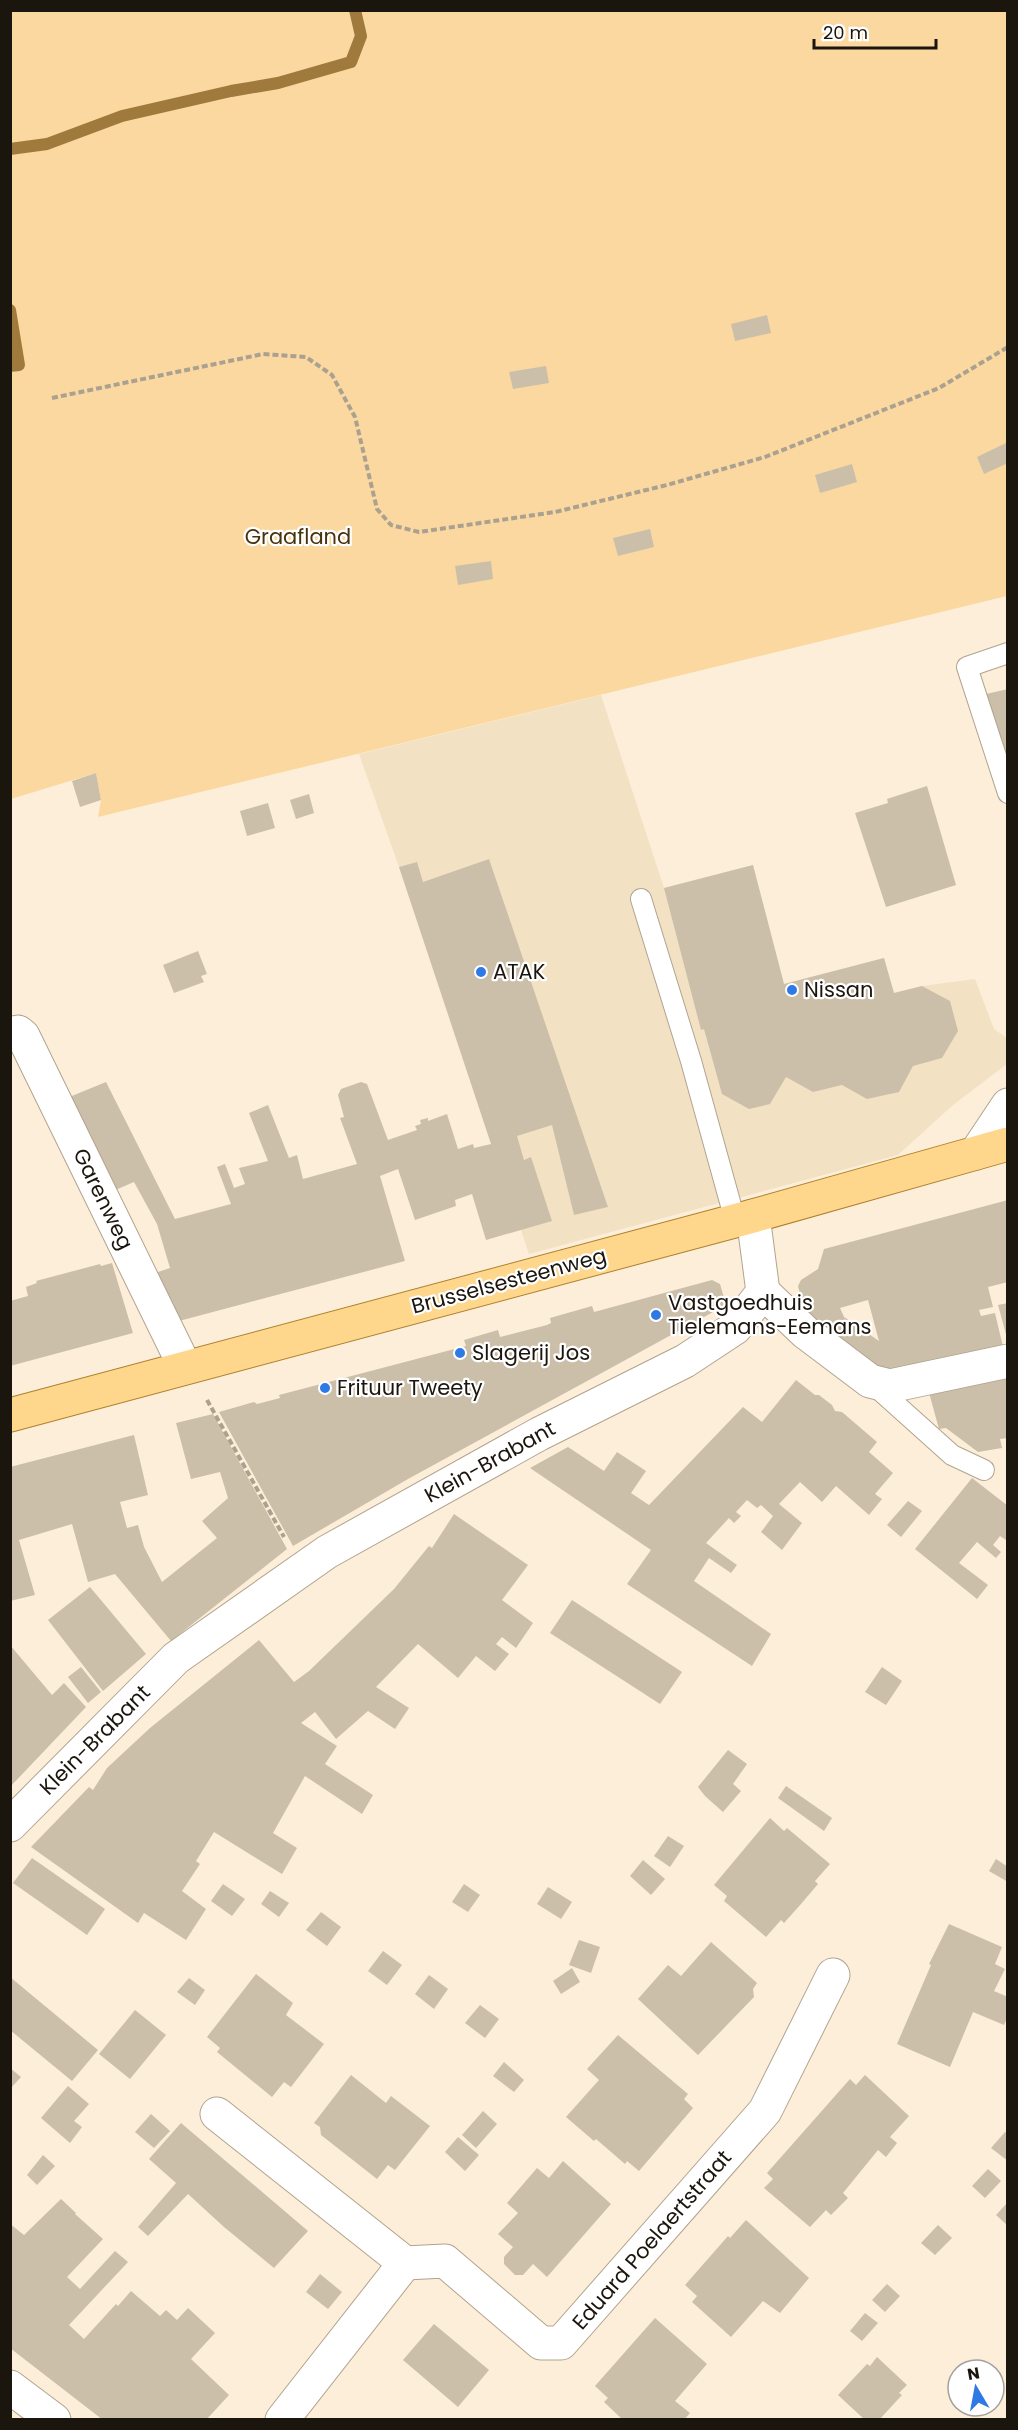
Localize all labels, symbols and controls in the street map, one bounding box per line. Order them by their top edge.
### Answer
scale bar [814,12,936,50]
text: 20 m [823,20,868,45]
park label: Graafland [245,522,351,551]
place label: ATAK [493,957,546,986]
marker: ATAK [474,965,488,979]
place label: Nissan [804,975,874,1004]
marker: Nissan [785,983,799,997]
street label: Garenweg [66,1143,140,1254]
street label: Brusselsesteenweg [408,1241,610,1321]
place label: Vastgoedhuis Tielemans-Eemans [668,1288,872,1341]
marker: Vastgoedhuis Tielemans-Eemans [649,1308,663,1322]
place label: Slagerij Jos [472,1338,590,1367]
marker: Slagerij Jos [453,1346,467,1360]
place label: Frituur Tweety [337,1373,483,1402]
marker: Frituur Tweety [318,1381,332,1395]
street label: Klein-Brabant [419,1414,560,1509]
street label: Klein-Brabant [33,1678,156,1801]
street label: Eduard Poelaertstraat [565,2144,738,2336]
north arrow [946,2358,1006,2418]
text: N [966,2361,981,2386]

